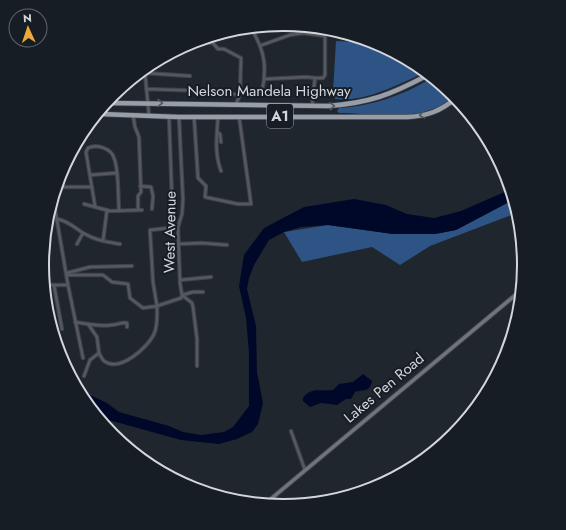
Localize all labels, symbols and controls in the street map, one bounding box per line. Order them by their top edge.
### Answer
north arrow [8,8,48,48]
text: N [23,10,32,26]
street label: Nelson Mandela Highway [187,80,351,102]
one-way arrow [157,99,163,107]
one-way arrow [329,101,335,110]
road number: A1 [267,104,293,128]
one-way arrow [419,110,425,119]
street label: West Avenue [158,190,182,273]
street label: Lakes Pen Road [339,348,429,428]

